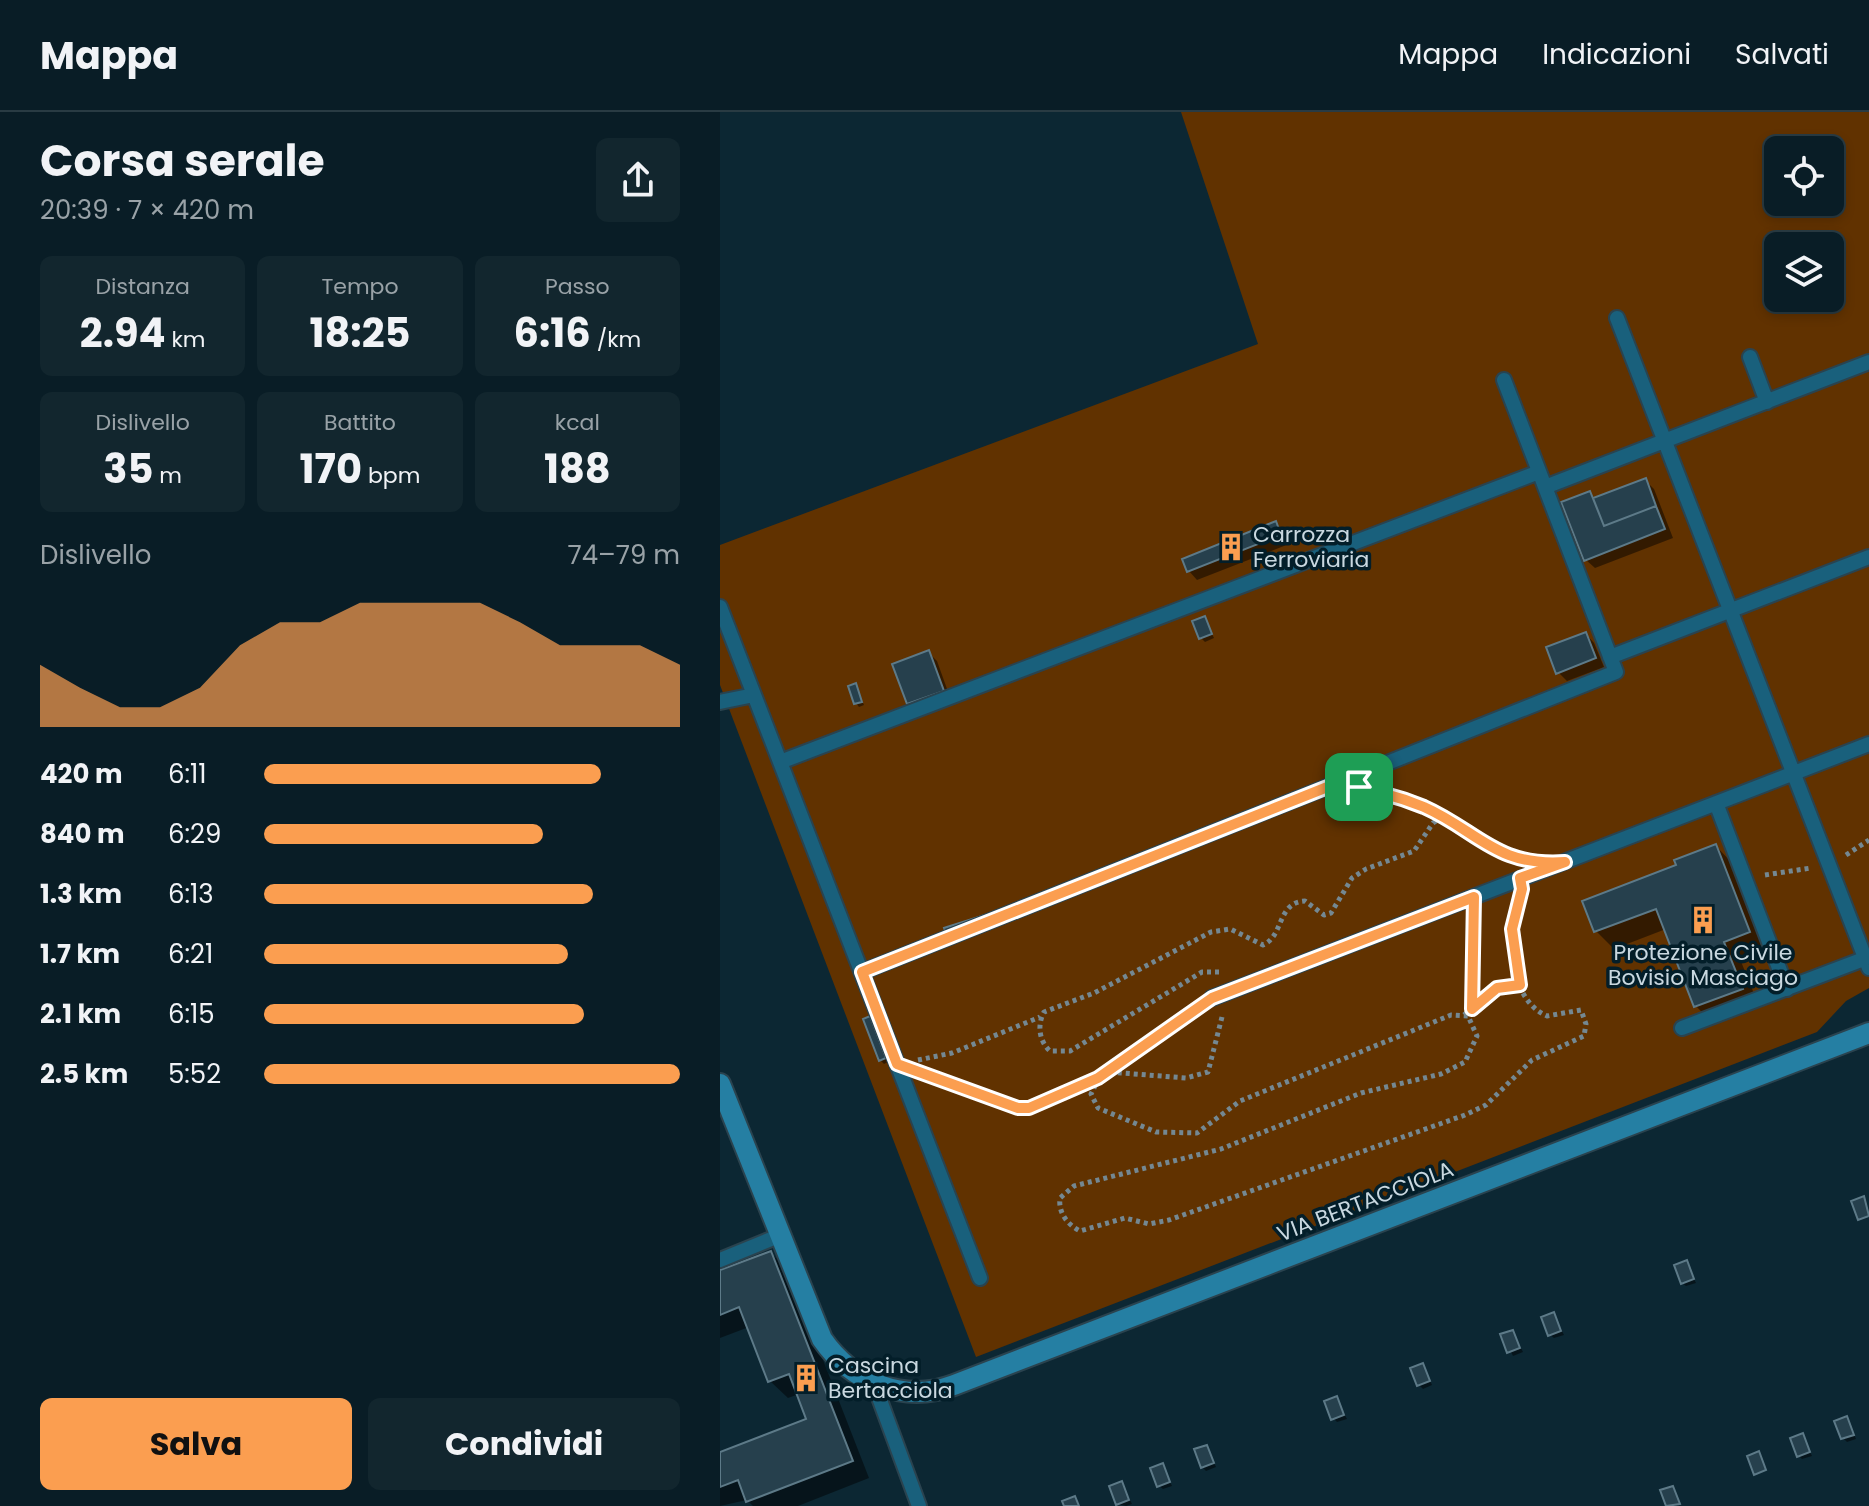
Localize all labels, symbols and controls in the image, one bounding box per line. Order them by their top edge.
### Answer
text: Mappa [40,29,178,82]
text: Mappa [1398,35,1498,74]
text: Indicazioni [1542,35,1691,74]
text: Salvati [1735,35,1829,74]
text: Corsa serale [40,130,325,191]
map controls [1764,136,1844,312]
button: locate [1764,136,1844,216]
button: share [596,138,680,222]
text: 20:39 · 7 × 420 m [40,192,254,228]
button: layers [1764,232,1844,312]
text: Distanza [96,271,190,302]
text: Tempo [321,271,399,302]
text: Passo [545,271,610,302]
text: 2.94 [80,305,166,361]
text: 18:25 [309,305,411,361]
text: 6:16 [513,305,591,361]
text: km [166,324,206,355]
text: /km [591,324,641,355]
text: Dislivello [96,407,190,438]
text: Battito [324,407,396,438]
text: kcal [555,407,600,438]
text: 35 [103,441,153,497]
text: 170 [300,441,362,497]
text: 188 [544,441,611,497]
text: m [153,460,182,491]
text: bpm [362,460,420,491]
place label: Carrozza Ferroviaria [1253,519,1369,575]
building icon: Carrozza Ferroviaria [1216,532,1246,562]
text: Dislivello [40,537,151,573]
text: 74–79 m [568,537,680,573]
pin [1325,753,1393,821]
text: 420 m [40,756,122,792]
text: 6:11 [168,756,207,792]
icon: arrive [1337,765,1381,809]
text: 840 m [40,816,124,852]
text: 6:29 [168,816,221,852]
text: 1.3 km [40,876,122,912]
text: 6:13 [168,876,214,912]
building icon: Protezione Civile Bovisio Masciago [1688,905,1718,935]
text: 1.7 km [40,936,120,972]
text: 6:21 [168,936,213,972]
place label: Protezione Civile Bovisio Masciago [1608,937,1798,993]
text: 2.1 km [40,996,121,1032]
text: 6:15 [168,996,215,1032]
text: 2.5 km [40,1056,128,1092]
text: 5:52 [168,1056,221,1092]
street label: VIA BERTACCIOLA [1272,1153,1458,1249]
place label: Cascina Bertacciola [828,1350,953,1406]
building icon: Cascina Bertacciola [791,1363,821,1393]
button: Salva [40,1398,352,1490]
button: Condividi [368,1398,680,1490]

